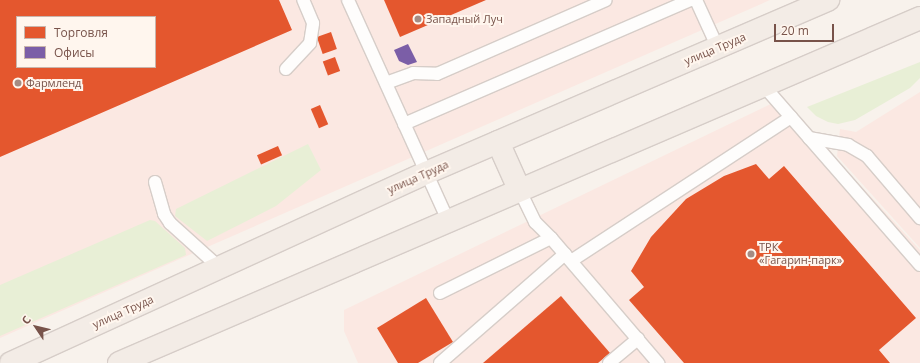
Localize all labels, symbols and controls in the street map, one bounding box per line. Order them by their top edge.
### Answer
place label: Западный Луч [426,12,503,26]
marker: Западный Луч [413,14,423,24]
legend [16,16,156,68]
scale bar [776,16,836,42]
text: 20 m [781,22,809,39]
text: Торговля [54,24,108,41]
street label: улица Труда [682,30,748,68]
text: Офисы [54,44,95,61]
place label: Фармленд [26,76,81,90]
marker: Фармленд [13,78,23,88]
street label: улица Труда [385,158,451,196]
place label: ТРК «Гагарин-парк» [759,241,842,267]
marker: ТРК «Гагарин-парк» [746,249,756,259]
street label: улица Труда [90,293,156,331]
north arrow [16,307,56,347]
text: С [18,313,34,327]

